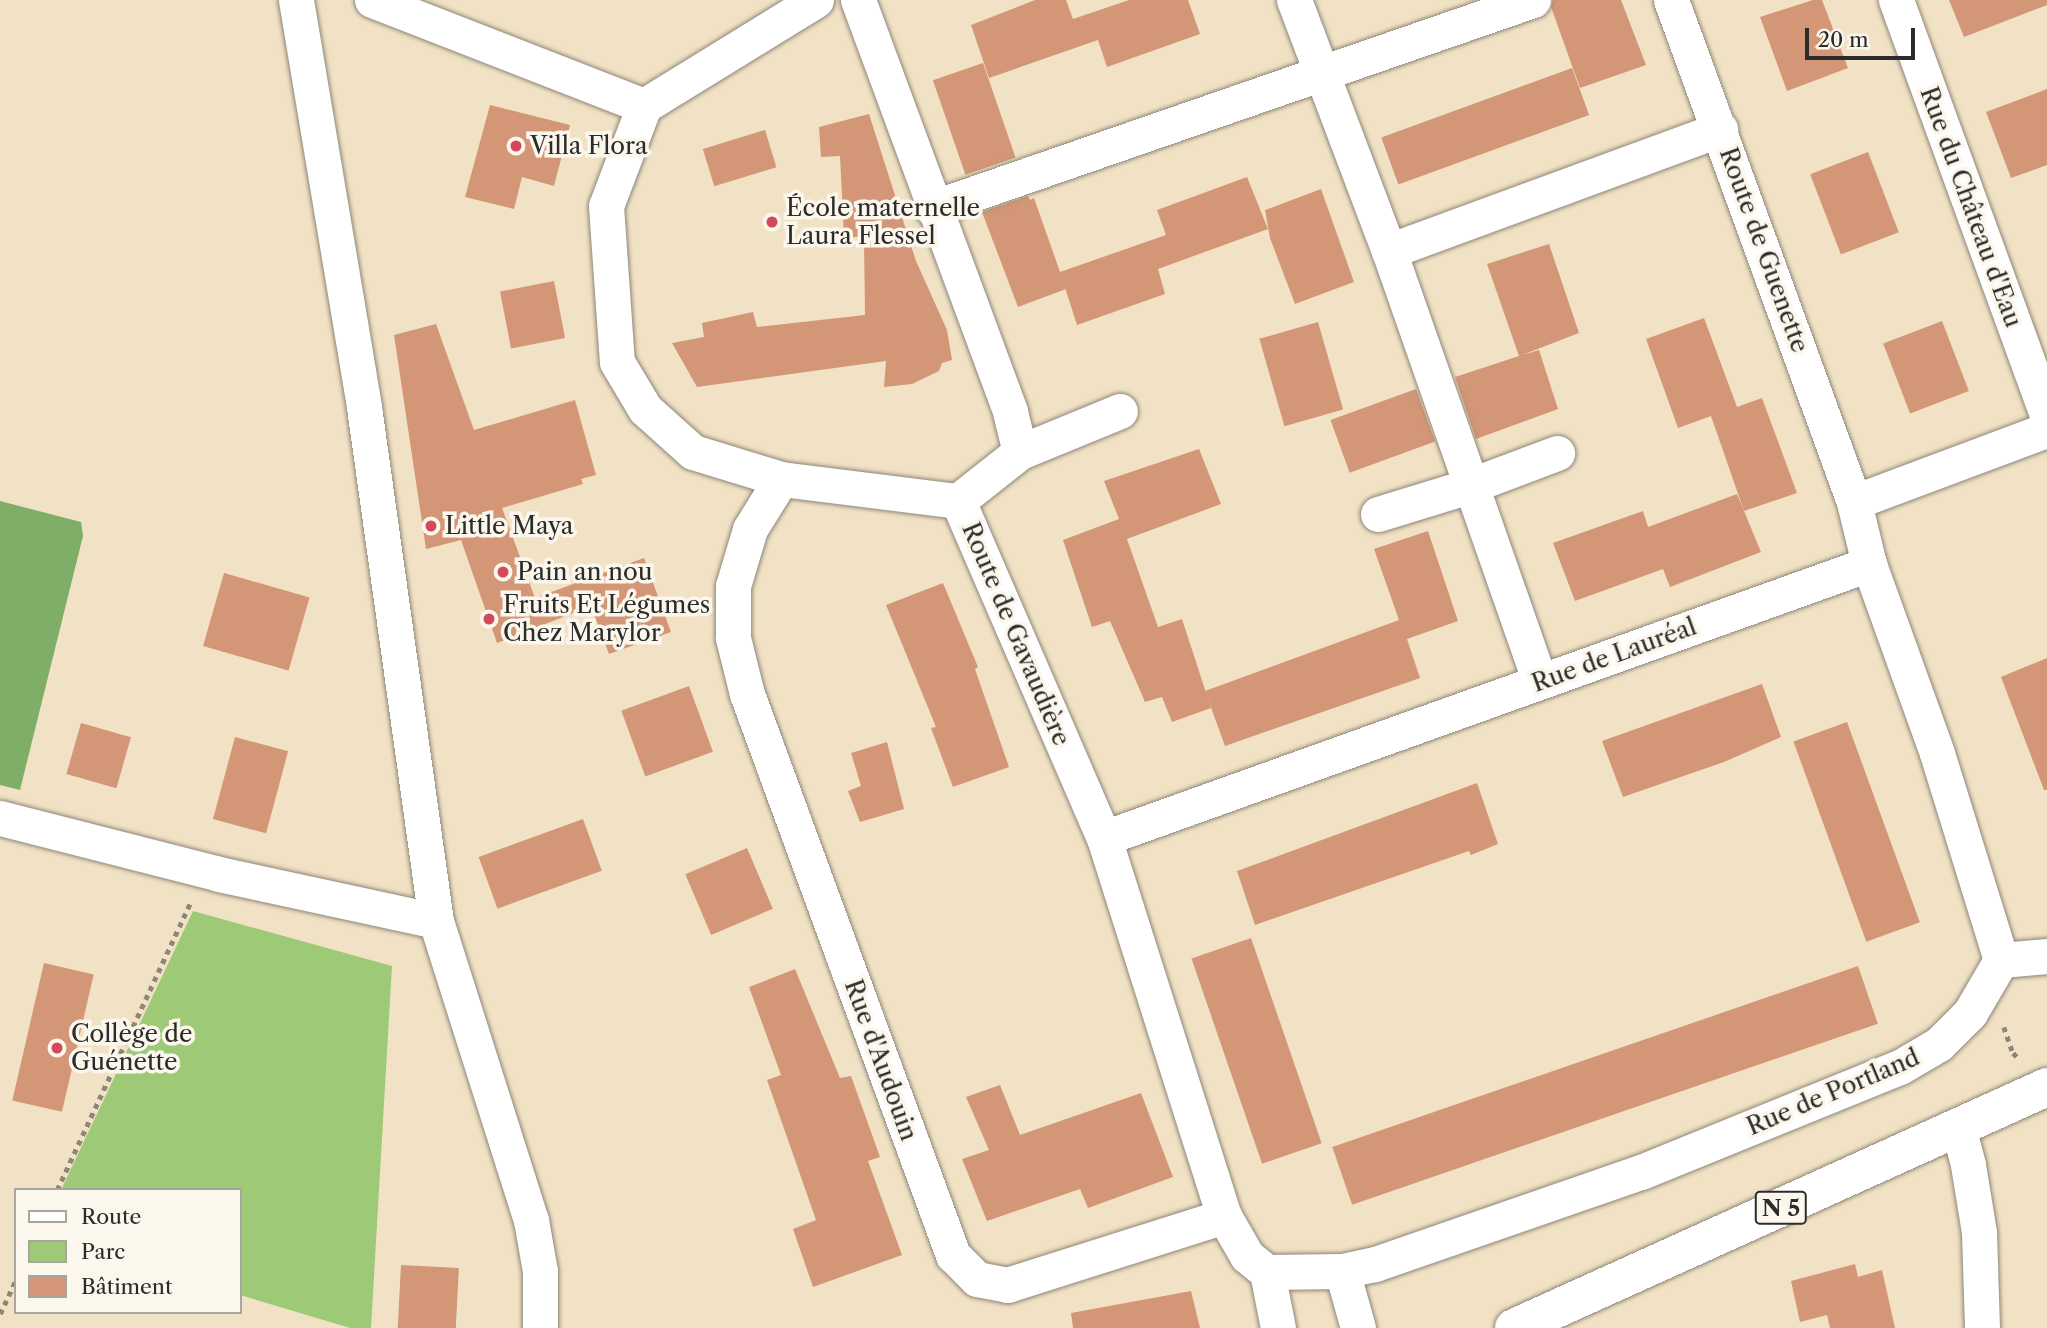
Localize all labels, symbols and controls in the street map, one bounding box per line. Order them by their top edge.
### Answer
scale bar [1809,14,1919,58]
text: 20 m [1818,27,1869,52]
street label: Rue du Château d'Eau [1914,83,2028,331]
place label: Villa Flora [530,132,648,160]
marker: Villa Flora [508,138,524,154]
street label: Route de Guenette [1714,144,1814,356]
place label: École maternelle Laura Flessel [786,194,980,250]
marker: École maternelle Laura Flessel [764,214,780,230]
place label: Little Maya [445,512,573,540]
marker: Little Maya [423,518,439,534]
street label: Route de Gavaudière [956,518,1076,750]
place label: Pain an nou [517,558,652,586]
marker: Pain an nou [495,564,511,580]
place label: Fruits Et Légumes Chez Marylor [503,591,710,647]
marker: Fruits Et Légumes Chez Marylor [481,611,497,627]
street label: Rue de Lauréal [1528,612,1700,698]
street label: Rue d'Audouin [839,976,923,1144]
place label: Collège de Guénette [71,1020,192,1076]
marker: Collège de Guénette [49,1040,65,1056]
street label: Rue de Portland [1742,1043,1924,1141]
legend [14,1188,242,1314]
road number: N 5 [1755,1189,1807,1228]
text: Route [81,1204,141,1229]
text: Parc [81,1239,125,1264]
text: Bâtiment [81,1274,172,1299]

